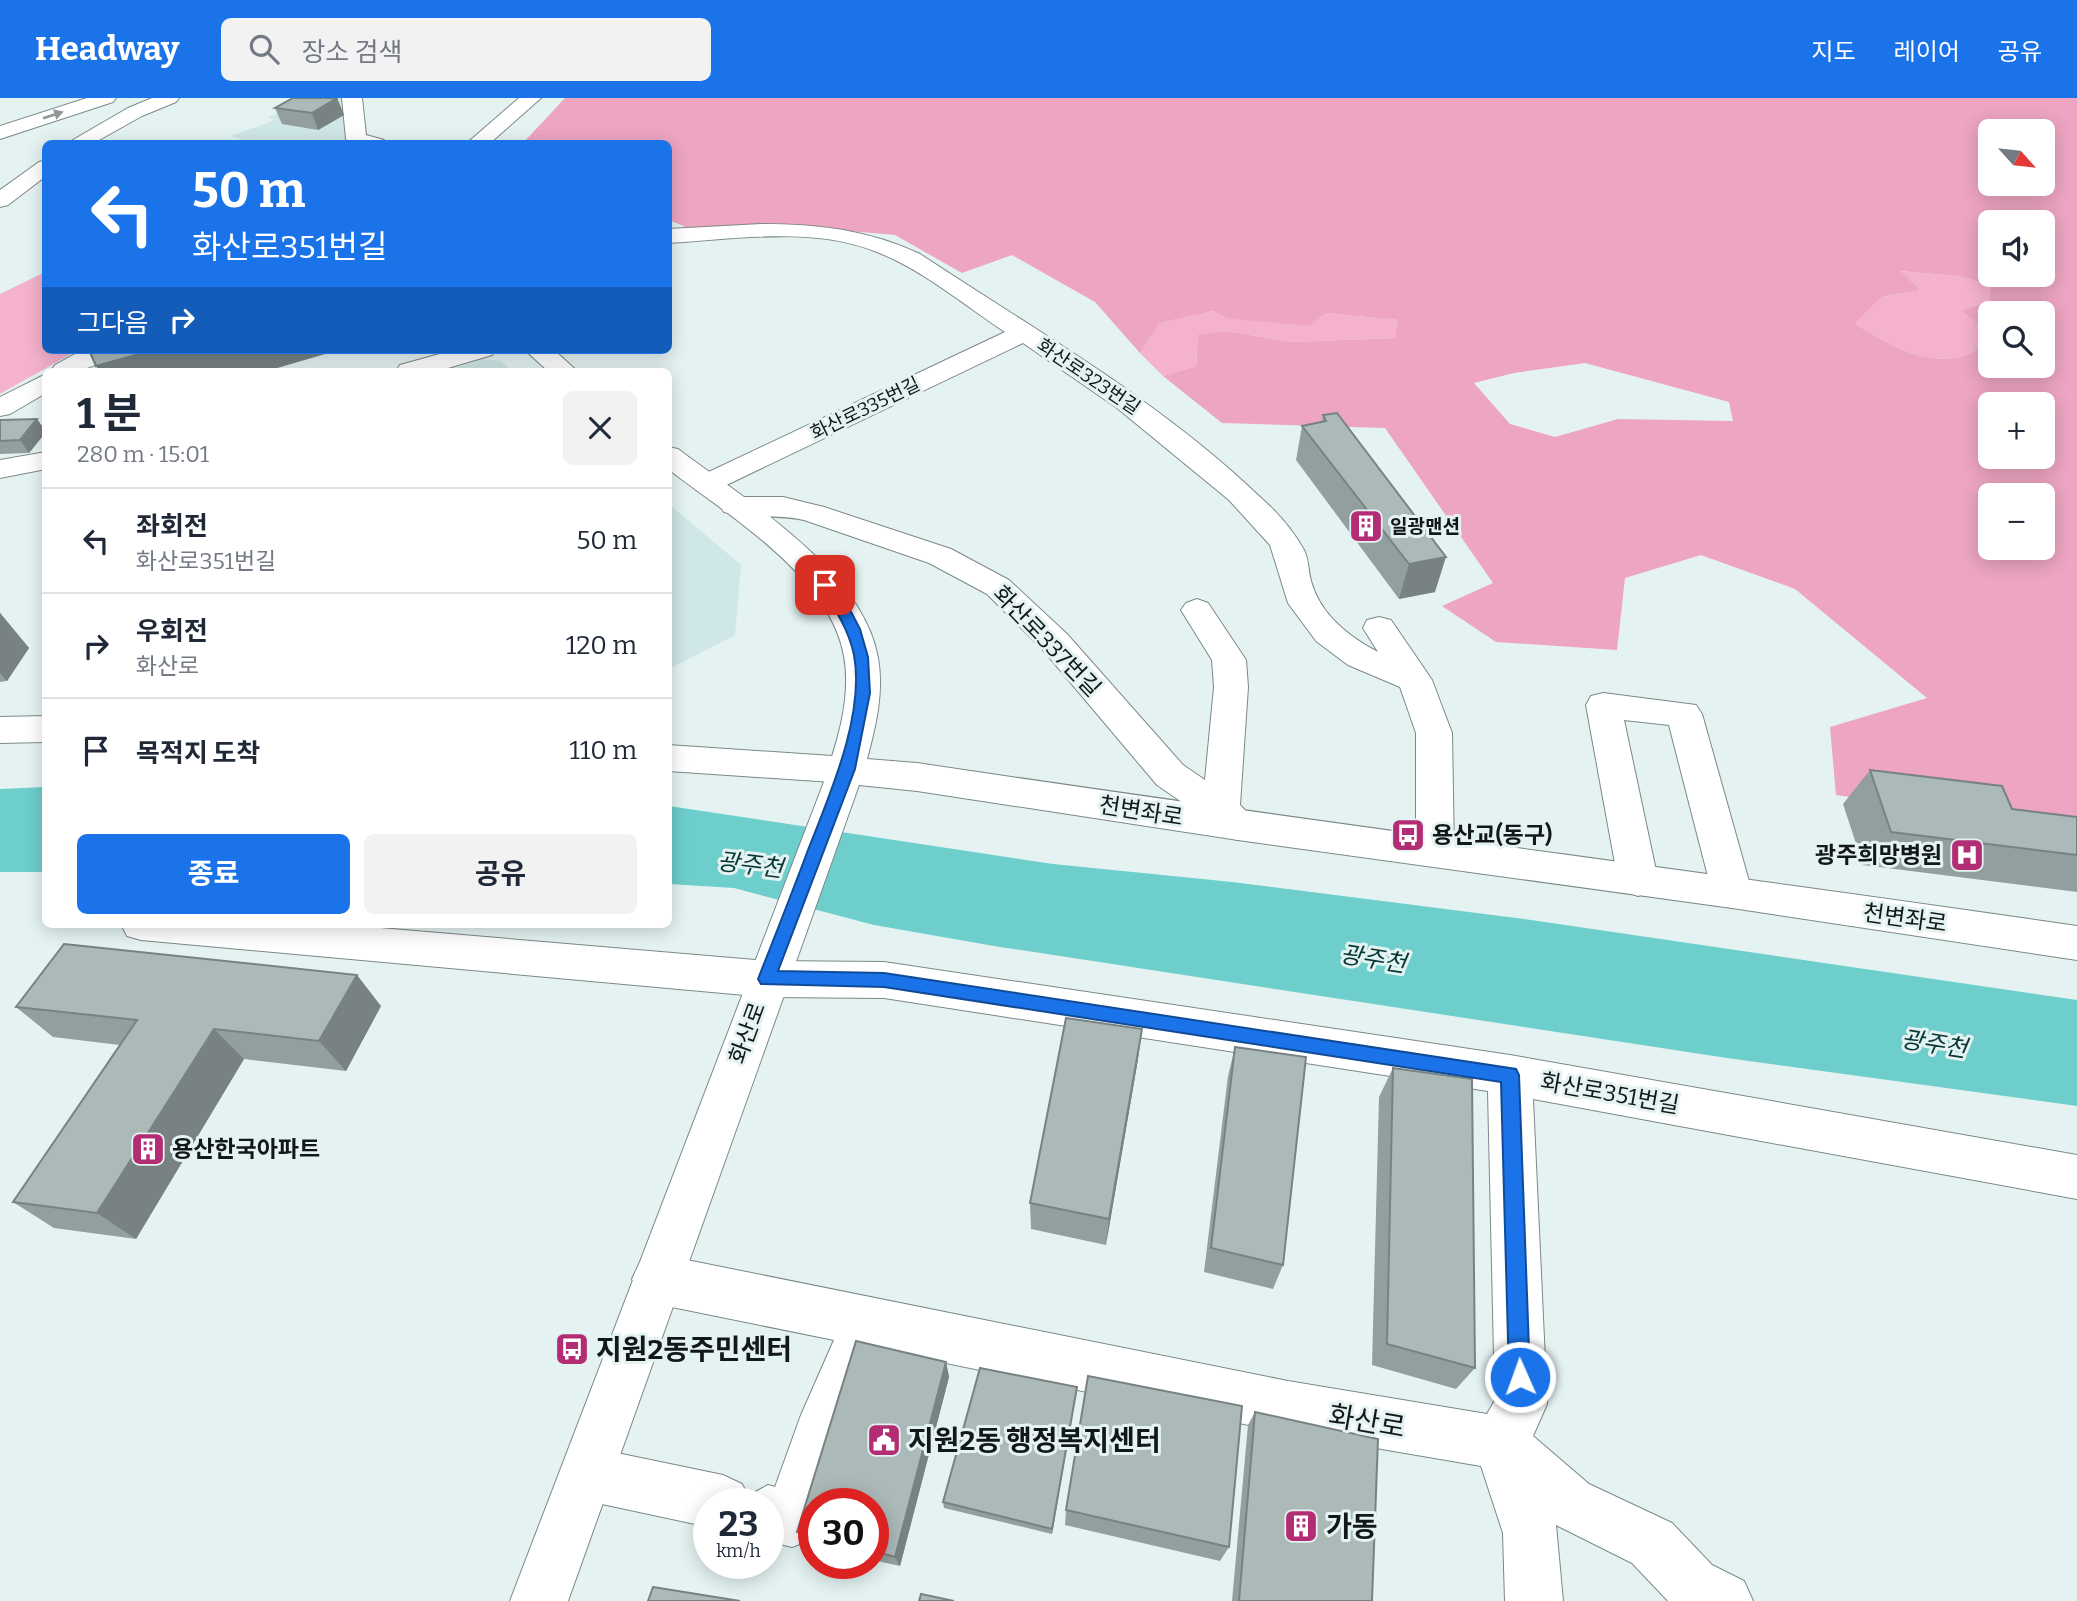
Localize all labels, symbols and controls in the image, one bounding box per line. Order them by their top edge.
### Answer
search box [221,18,711,81]
text: Headway [35,29,179,69]
icon: search [245,30,283,68]
text: 장소 검색 [301,37,402,68]
text: 지도 [1811,38,1856,66]
text: 레이어 [1894,38,1960,66]
text: 공유 [1998,38,2042,66]
one-way arrow [43,109,64,120]
north arrow [1978,119,2054,196]
map controls [1978,119,2055,560]
text: 50 m [192,161,305,220]
icon: left [77,168,168,259]
button: sound [1978,210,2055,287]
text: 화산로351번길 [192,228,387,266]
icon: right [163,301,201,339]
button: search [1978,301,2055,378]
text: 그다음 [77,308,149,339]
street label: 화산로323번길 [1033,333,1145,419]
street label: 화산로335번길 [807,372,924,445]
text: 1 분 [77,389,141,439]
button: close [563,391,637,465]
button: + [1978,392,2055,469]
text: 280 m · 15:01 [77,440,209,468]
button: − [1978,483,2055,560]
building icon: 일광맨션 [1347,507,1385,545]
text: 좌회전 [136,511,208,542]
place label: 일광맨션 [1390,515,1460,538]
icon: left [77,522,115,560]
text: 50 m [576,525,637,556]
text: 화산로351번길 [136,547,276,575]
pin [795,555,855,615]
icon: arrive [806,566,844,604]
street label: 화산로337번길 [987,580,1107,702]
text: 우회전 [136,616,208,647]
icon: right [77,627,115,665]
text: 120 m [566,630,637,661]
text: 화산로 [136,652,199,680]
icon: arrive [77,732,115,770]
text: 110 m [569,735,637,766]
text: 목적지 도착 [136,738,260,769]
street label: 천변좌로 [1097,791,1185,831]
bus stop icon: 용산교(동구) [1389,816,1427,854]
place label: 용산교(동구) [1432,821,1552,849]
button: 종료 [77,834,350,914]
button: 공유 [364,834,637,914]
hospital icon: 광주희망병원 [1948,836,1986,874]
place label: 광주희망병원 [1815,841,1942,869]
water label: 광주천 [715,847,787,883]
street label: 천변좌로 [1861,898,1949,938]
water label: 광주천 [1338,940,1411,978]
street label: 화산로 [723,998,771,1068]
water label: 광주천 [1899,1025,1972,1063]
street label: 화산로351번길 [1539,1067,1681,1119]
building icon: 용산한국아파트 [129,1130,167,1168]
place label: 용산한국아파트 [172,1135,320,1163]
bus stop icon: 지원2동주민센터 [553,1330,591,1368]
place label: 지원2동주민센터 [596,1333,792,1366]
position arrow [1483,1340,1557,1414]
street label: 화산로 [1326,1399,1408,1444]
public building icon: 지원2동 행정복지센터 [865,1421,903,1459]
place label: 지원2동 행정복지센터 [908,1424,1161,1457]
speed limit sign: 30 [798,1488,889,1579]
text: 23 [719,1503,758,1545]
building icon: 가동 [1282,1507,1320,1545]
place label: 가동 [1326,1510,1378,1543]
text: km/h [716,1540,761,1562]

